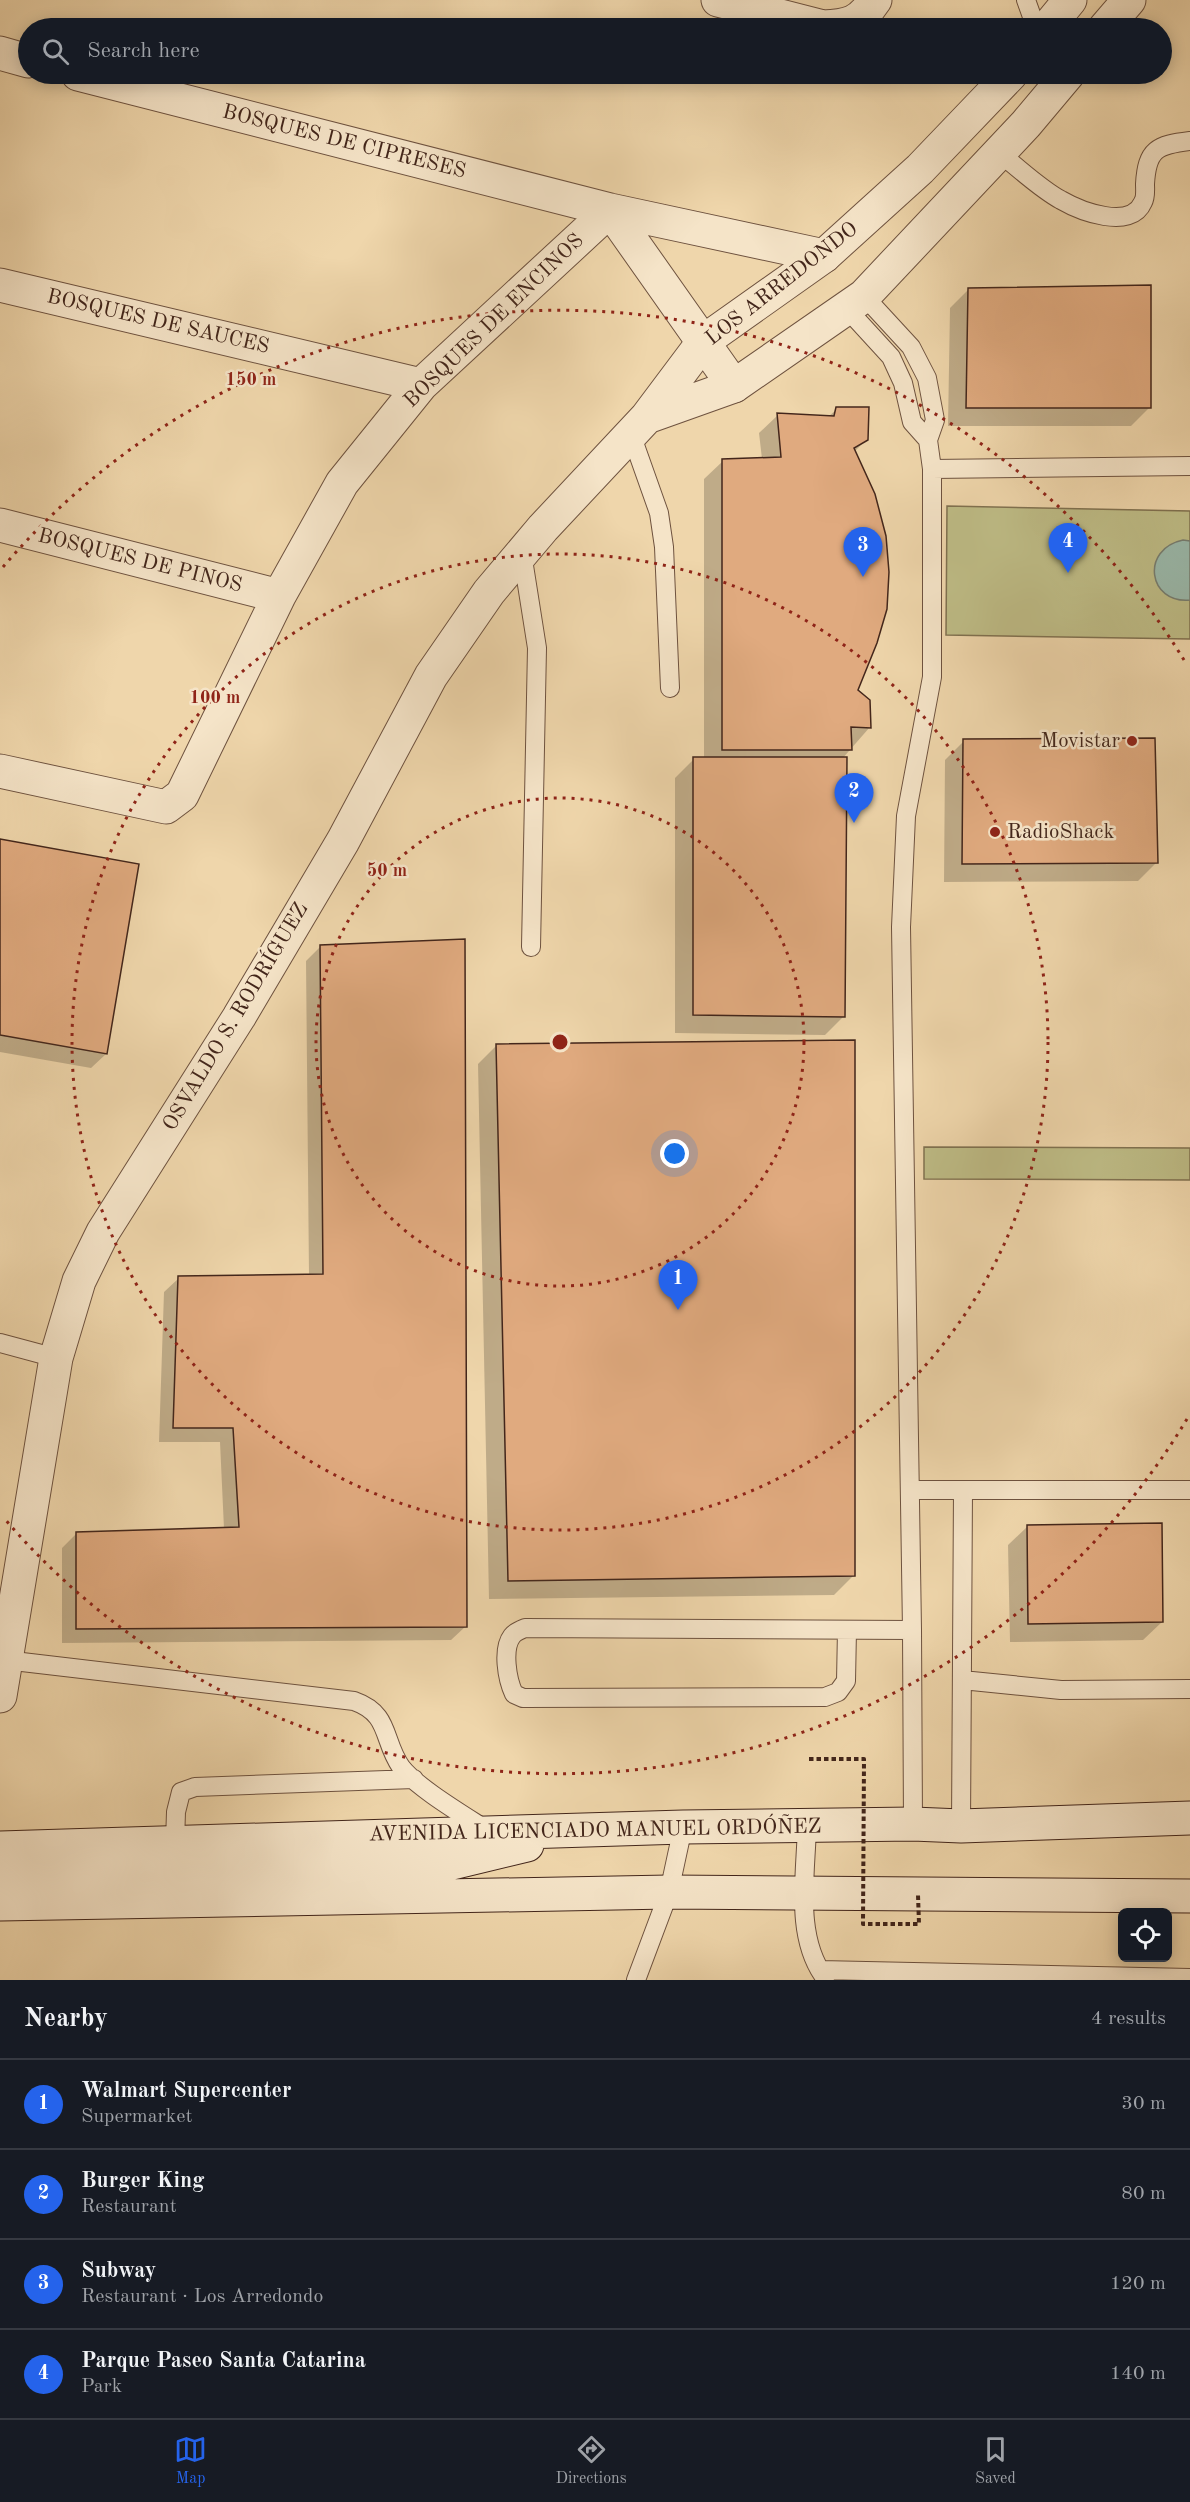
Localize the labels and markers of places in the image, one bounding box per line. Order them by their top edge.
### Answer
pin: 4 [1048,524,1088,573]
pin: 3 [844,528,882,577]
place label: Movistar [1041,731,1120,752]
marker: Movistar [1125,734,1139,748]
pin: 2 [834,774,874,823]
place label: RadioShack [1007,822,1114,843]
marker: RadioShack [988,825,1002,839]
centre of rings [550,1032,570,1052]
pin: 1 [658,1260,698,1310]

